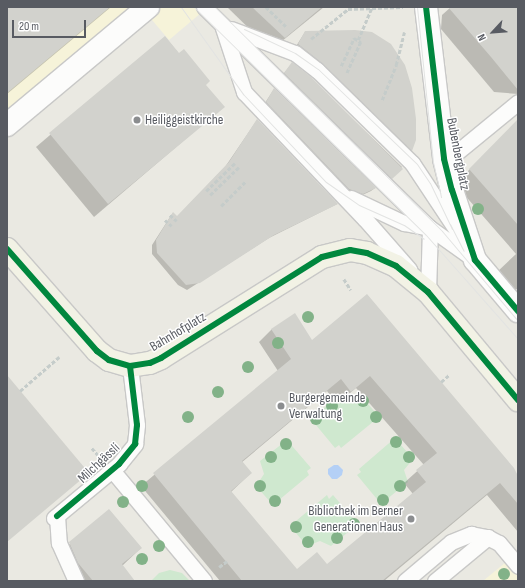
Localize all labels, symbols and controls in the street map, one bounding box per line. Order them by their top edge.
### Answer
scale bar [14,12,88,38]
north arrow [473,12,513,52]
text: 20 m [19,19,39,34]
text: N [475,32,489,43]
place label: Heiliggeistkirche [145,112,223,128]
marker: Heiliggeistkirche [132,115,142,125]
street label: Bubenbergplatz [443,116,473,192]
street label: Bahnhofplatz [147,309,209,355]
place label: Burgergemeinde Verwaltung [289,390,365,422]
marker: Burgergemeinde Verwaltung [276,401,286,411]
street label: Milchgässli [75,439,123,487]
place label: Bibliothek im Berner Generationen Haus [308,503,403,536]
marker: Bibliothek im Berner Generationen Haus [406,514,416,524]

